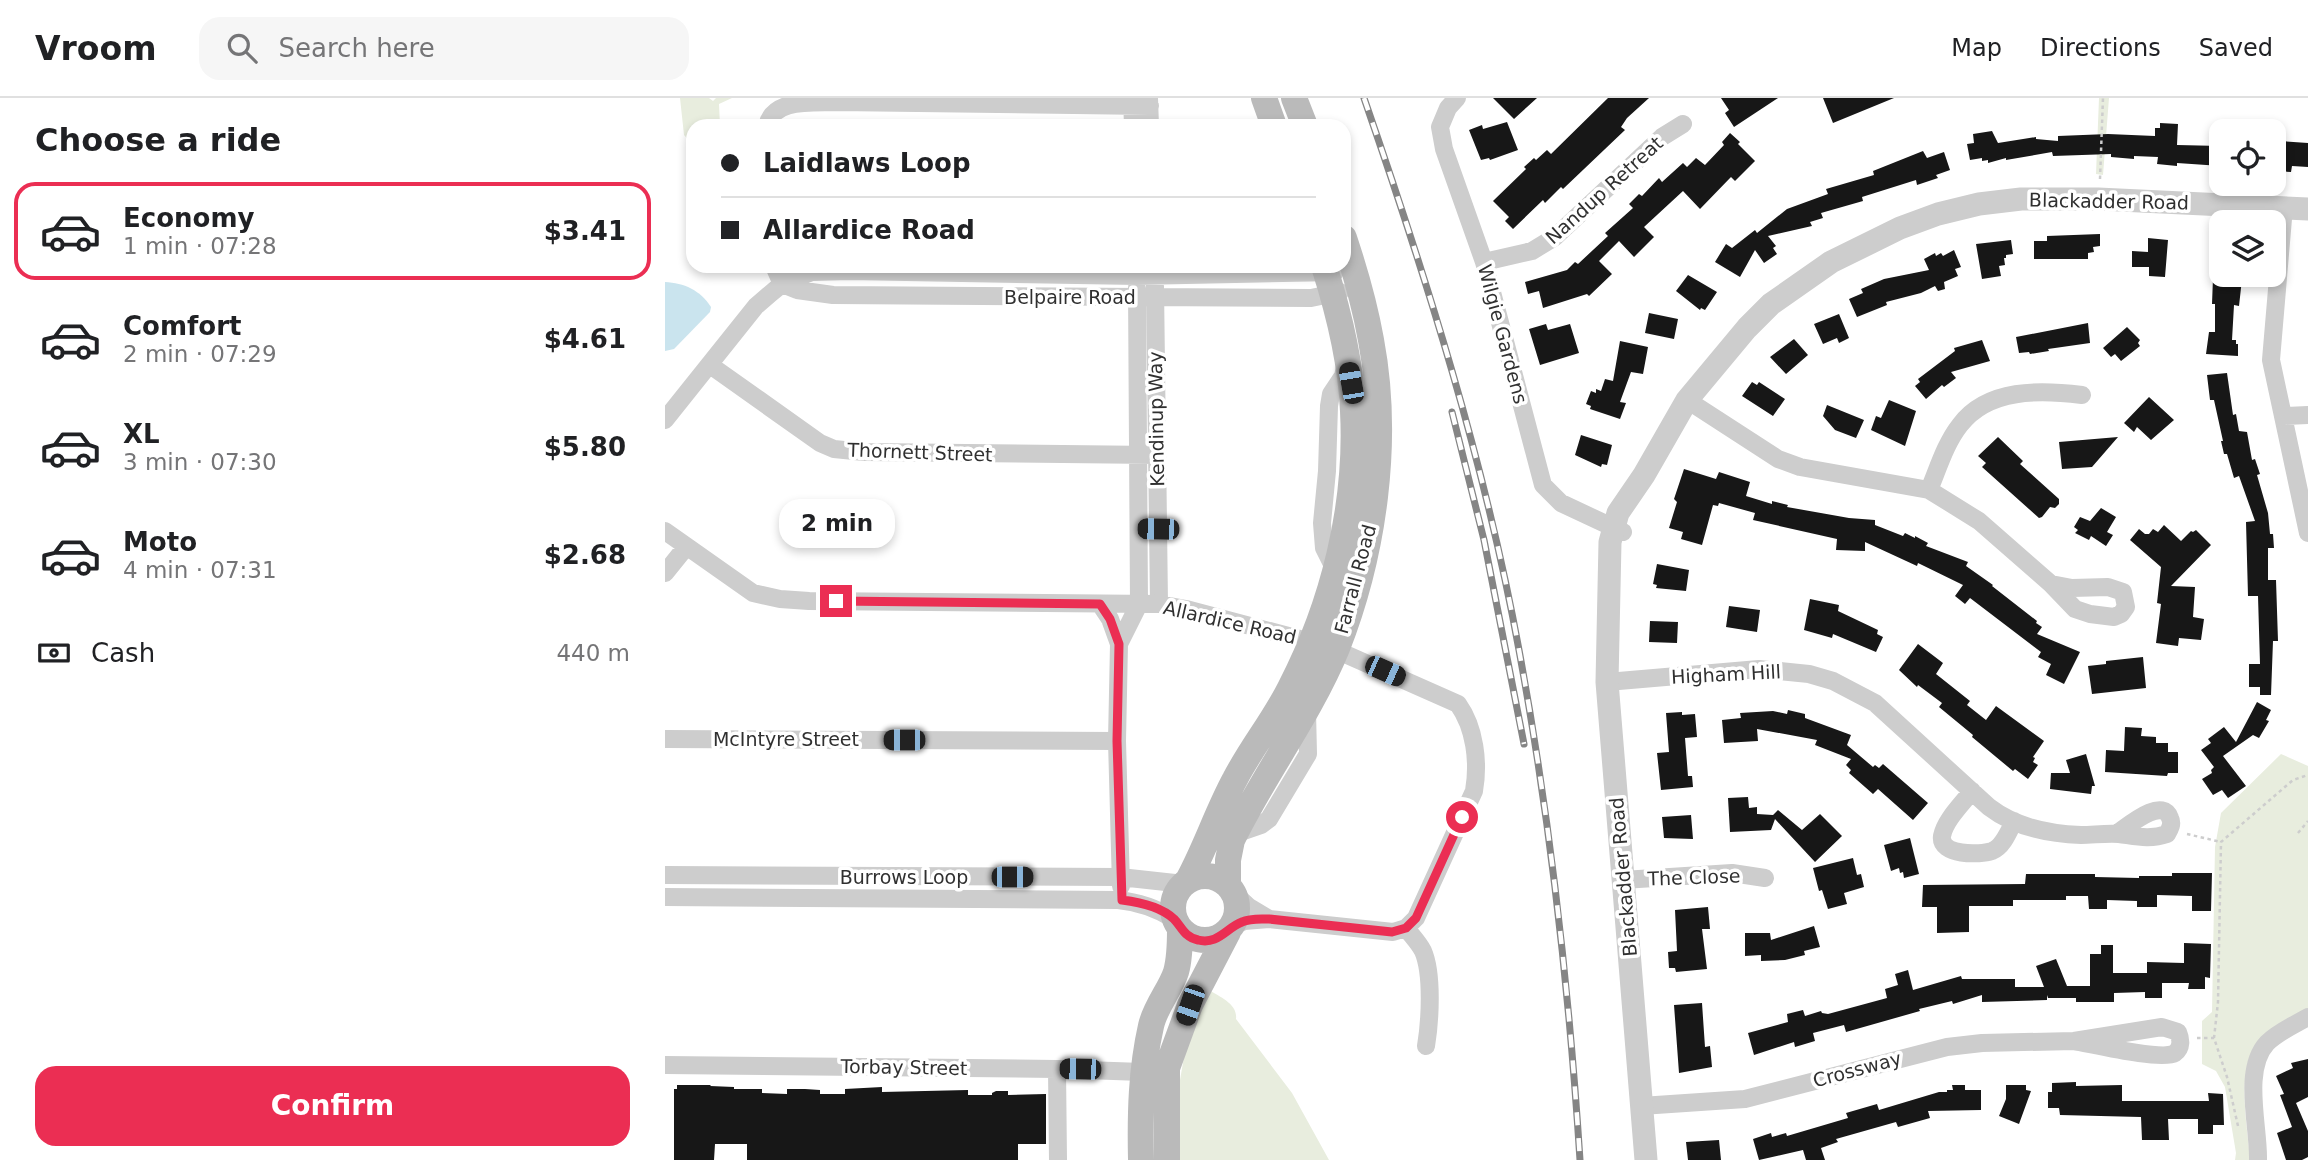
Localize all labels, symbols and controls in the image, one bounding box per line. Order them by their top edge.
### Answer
search box [199,17,689,80]
text: Vroom [35,29,157,68]
icon: search [223,29,261,67]
text: Search here [279,33,435,63]
text: Map [1951,34,2002,62]
text: Directions [2040,34,2161,62]
text: Saved [2199,34,2273,62]
map controls [2209,119,2286,287]
button: locate [2209,119,2286,196]
text: Choose a ride [35,121,281,159]
street label: Nandup Retreat [1541,132,1667,248]
text: Laidlaws Loop [763,148,971,178]
street label: Blackadder Road [2029,189,2189,213]
icon: car [39,200,102,263]
text: Economy [123,203,254,233]
button: layers [2209,210,2286,287]
text: Allardice Road [763,215,975,245]
text: $3.41 [544,216,626,246]
text: 1 min · 07:28 [123,233,277,259]
street label: Wilgie Gardens [1474,262,1532,406]
street label: Belpaire Road [1004,286,1136,308]
icon: car [39,308,102,371]
text: Comfort [123,311,241,341]
text: $4.61 [544,324,626,354]
text: 2 min · 07:29 [123,341,277,367]
street label: Kendinup Way [1144,351,1168,487]
car [1338,360,1365,406]
icon: car [39,416,102,479]
text: XL [123,419,160,449]
text: $5.80 [544,432,626,462]
street label: Thornett Street [846,438,993,466]
text: 3 min · 07:30 [123,449,277,475]
callout: 2 min [778,500,894,548]
text: 2 min [801,510,873,536]
car [1137,518,1180,540]
street label: Farrall Road [1330,522,1380,636]
icon: car [39,524,102,587]
text: Moto [123,527,197,557]
text: $2.68 [544,540,626,570]
text: 4 min · 07:31 [123,557,277,583]
route end [820,585,852,617]
street label: Allardice Road [1161,596,1299,648]
icon: cash [35,634,73,672]
text: Cash [91,638,155,668]
text: 440 m [556,640,630,666]
car [1362,653,1409,689]
street label: Higham Hill [1671,660,1781,688]
street label: McIntyre Street [713,728,859,750]
car [884,730,926,751]
street label: Blackadder Road [1605,796,1641,958]
route start [1446,801,1478,833]
street label: The Close [1646,864,1741,890]
street label: Burrows Loop [840,866,968,888]
car [992,867,1034,888]
car [1174,982,1207,1028]
street label: Crossway [1810,1047,1904,1091]
street label: Torbay Street [840,1055,967,1079]
car [1059,1058,1102,1080]
button: Confirm [35,1066,630,1146]

